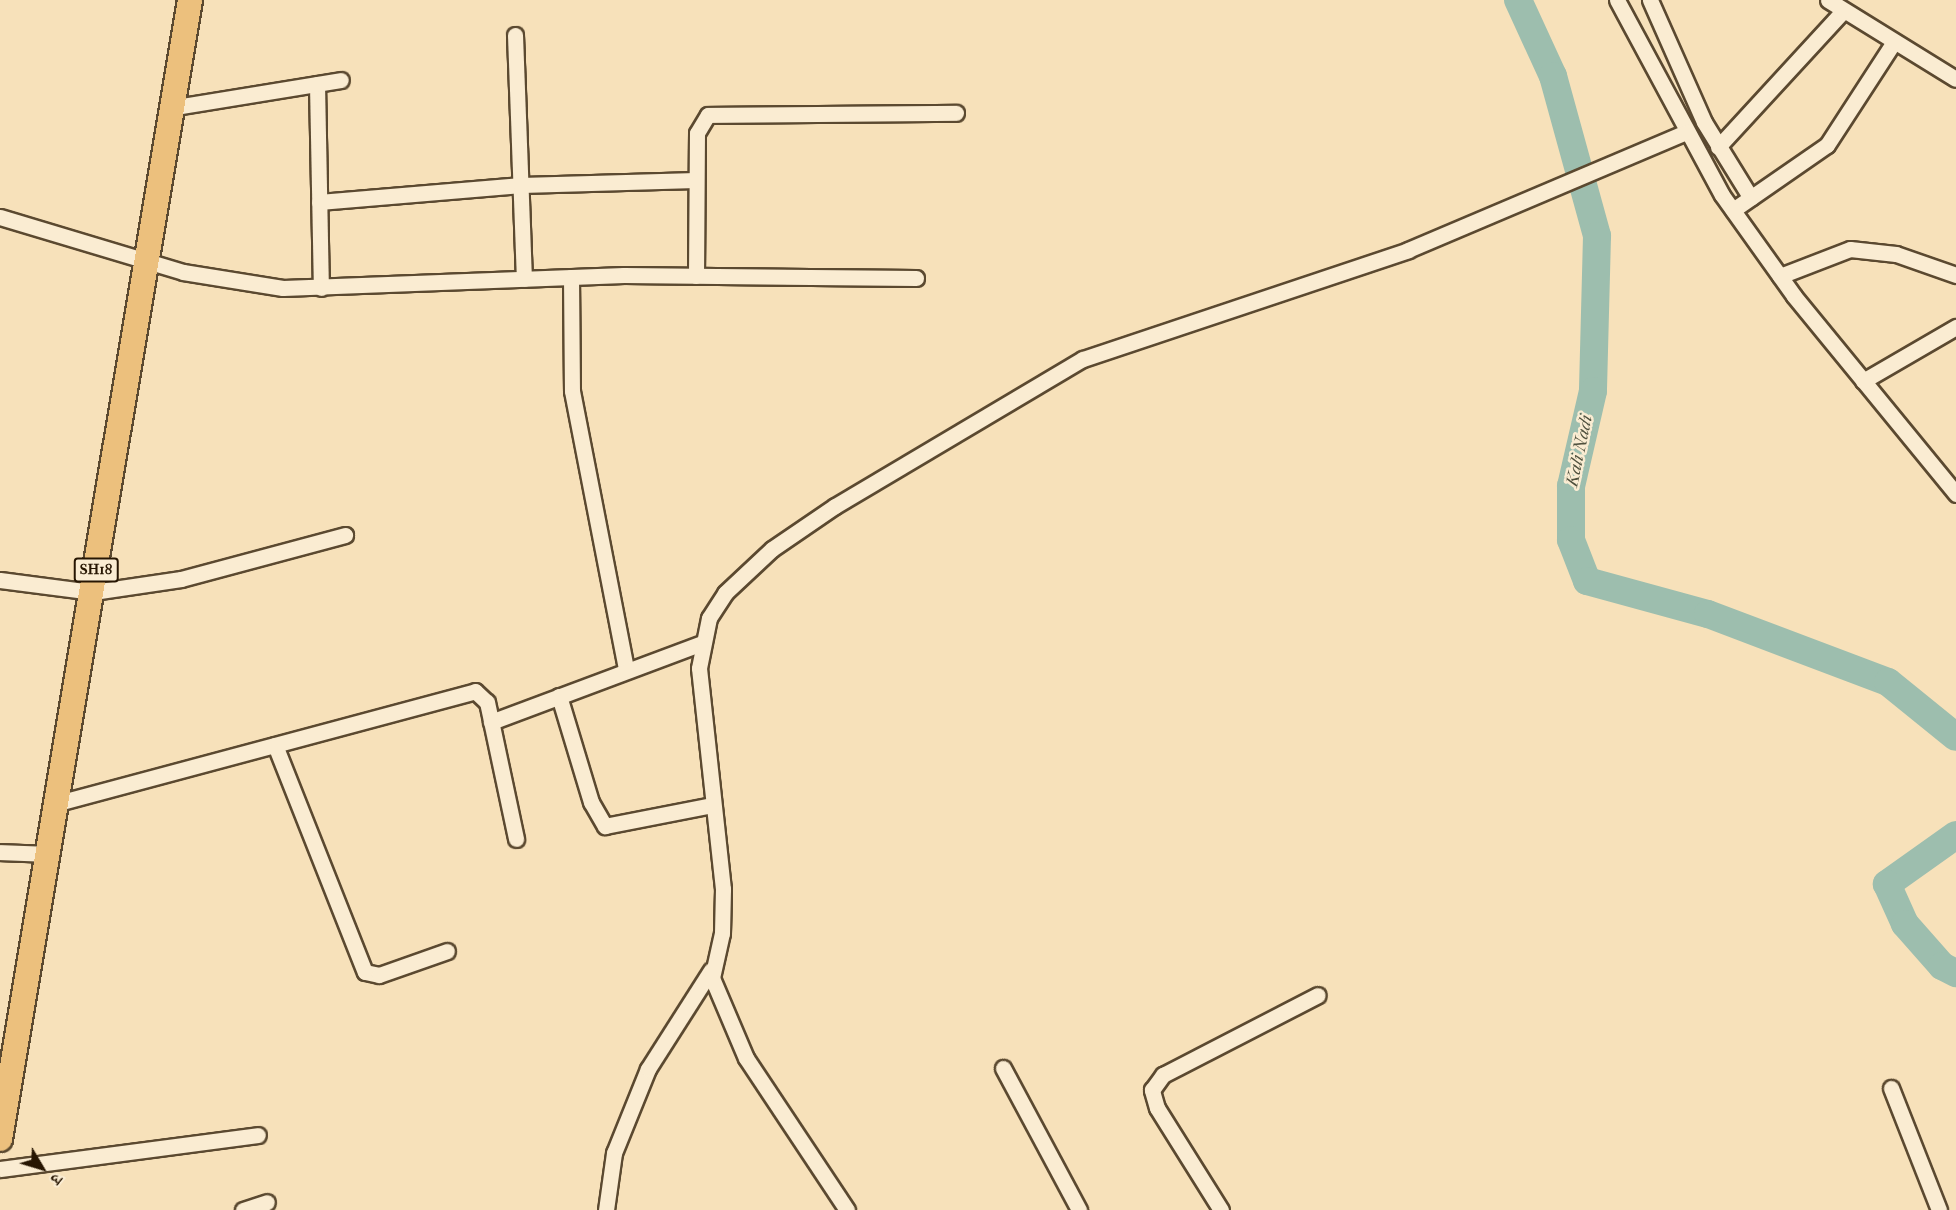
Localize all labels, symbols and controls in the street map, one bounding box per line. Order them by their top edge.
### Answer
water label: Kali Nadi [1562,413,1598,489]
road number: SH18 [74,558,118,582]
north arrow [12,1138,72,1198]
text: उ [47,1170,67,1188]

